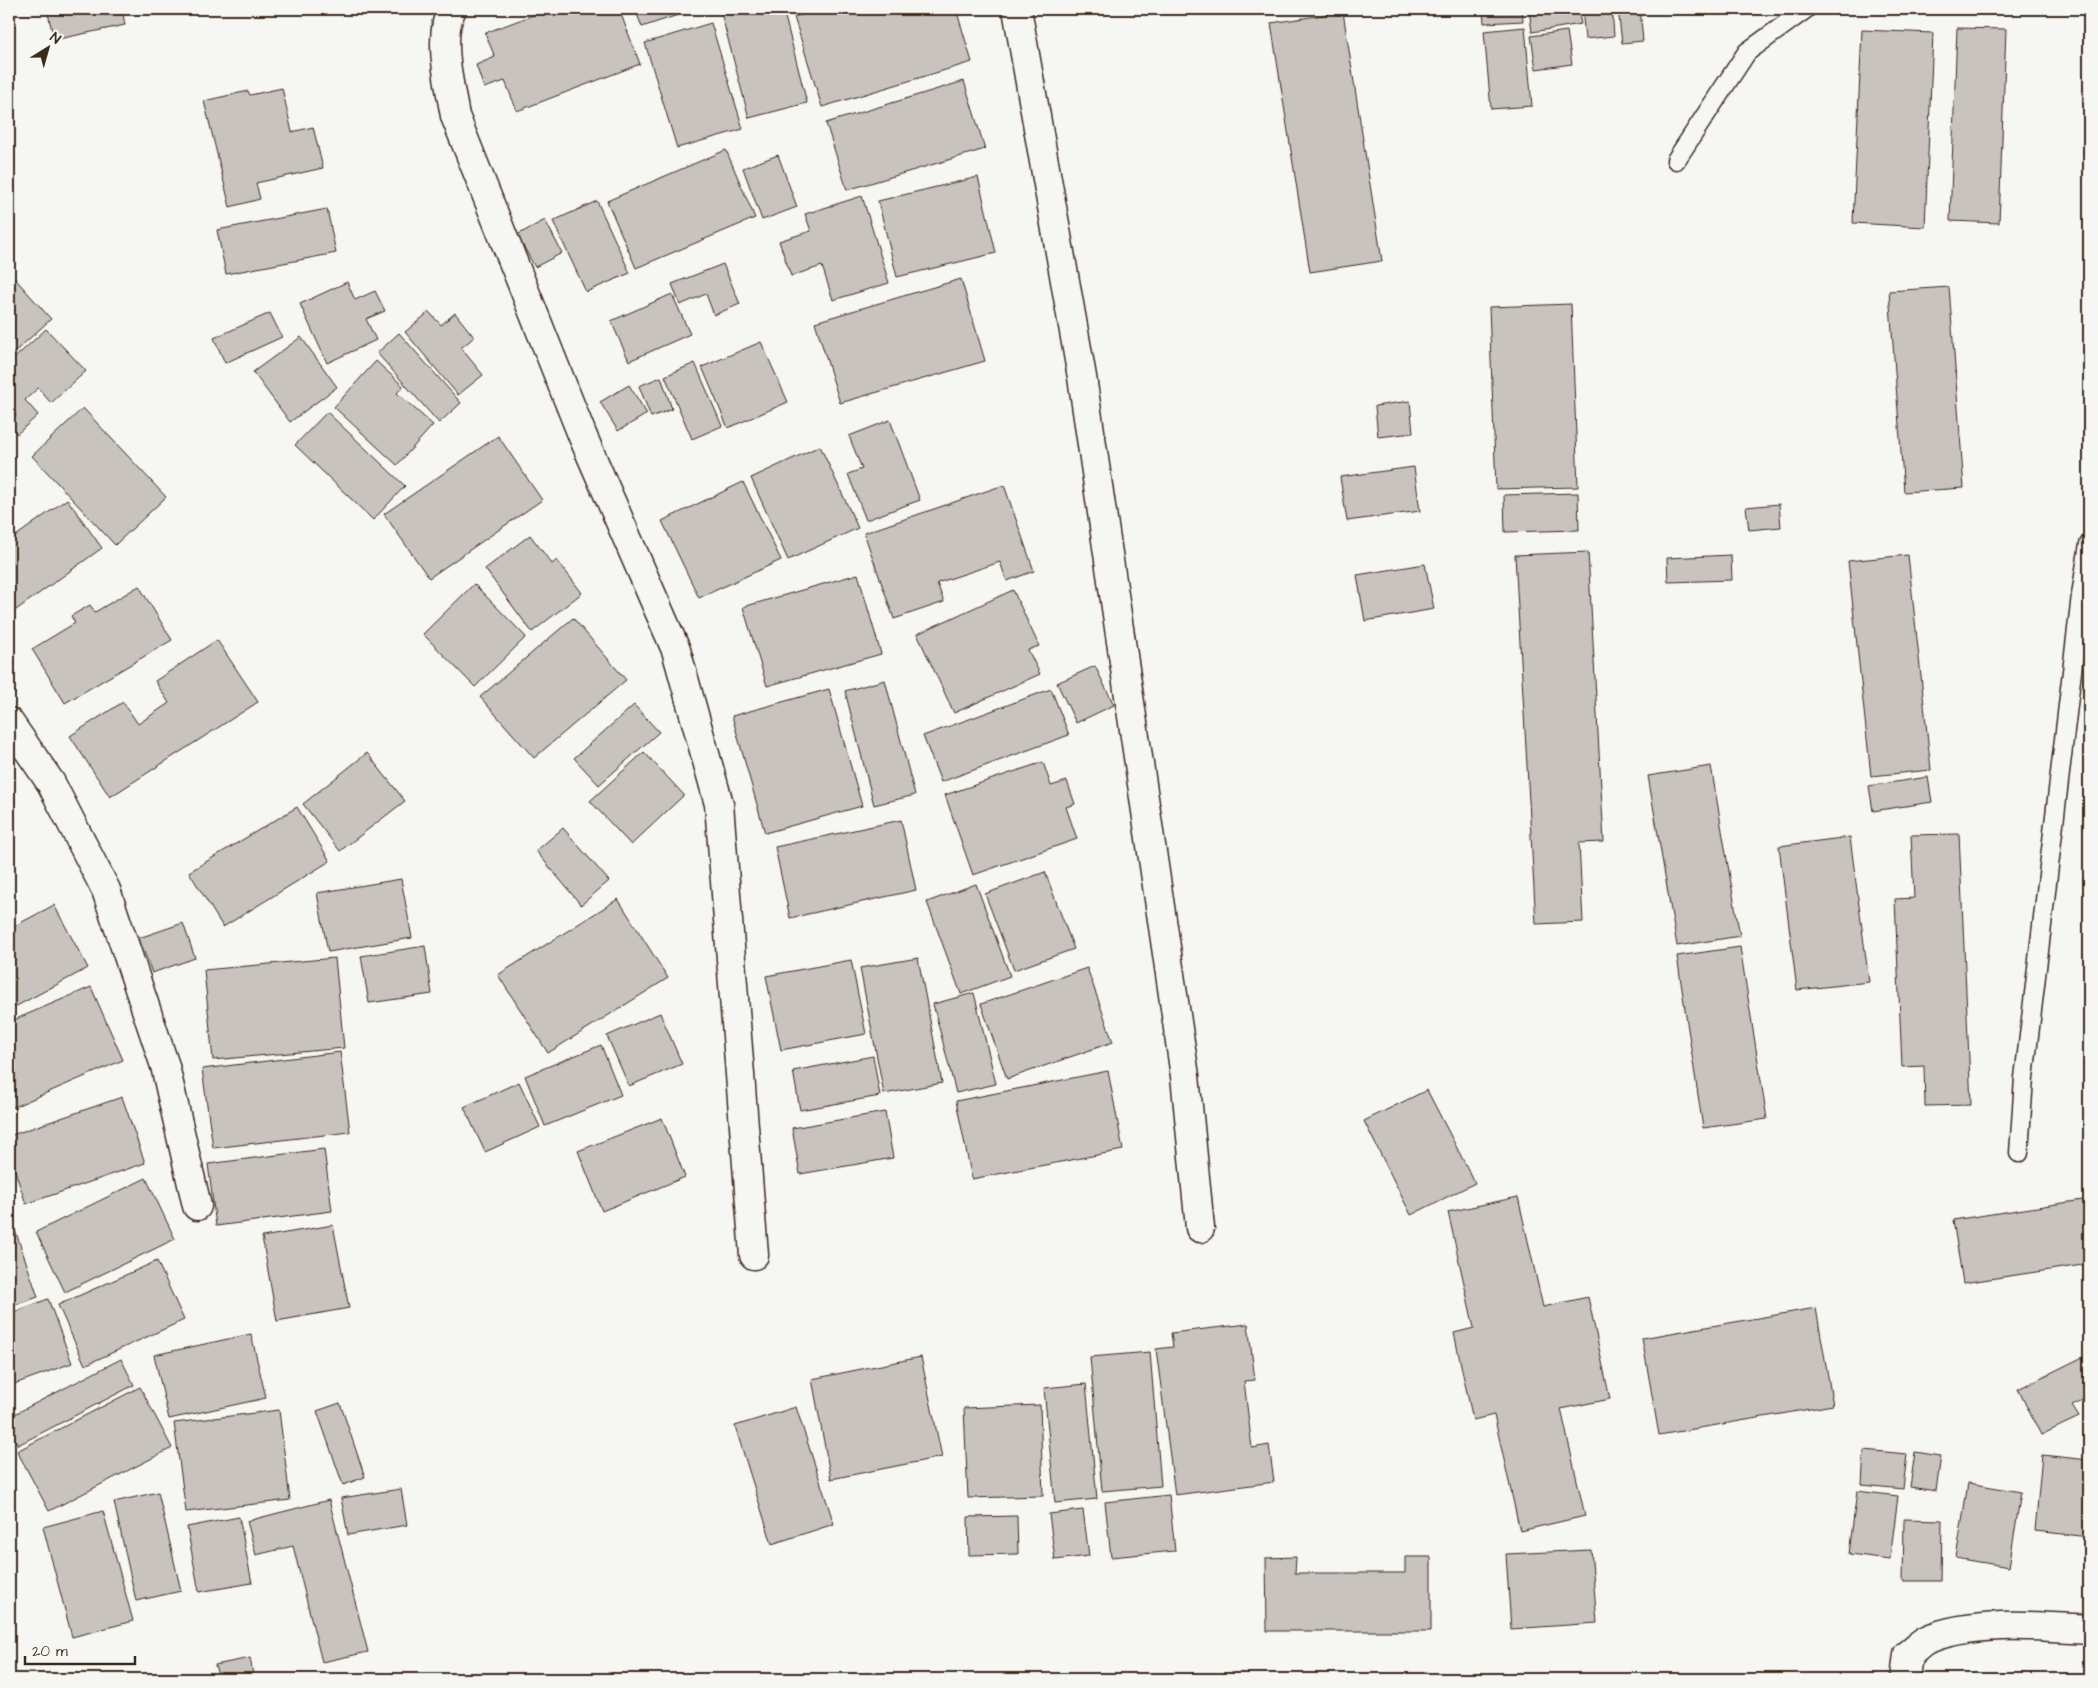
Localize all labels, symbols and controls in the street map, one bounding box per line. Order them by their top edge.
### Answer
north arrow [22,22,72,72]
text: N [46,28,65,49]
scale bar [25,1633,135,1665]
text: 20 m [32,1641,68,1662]

